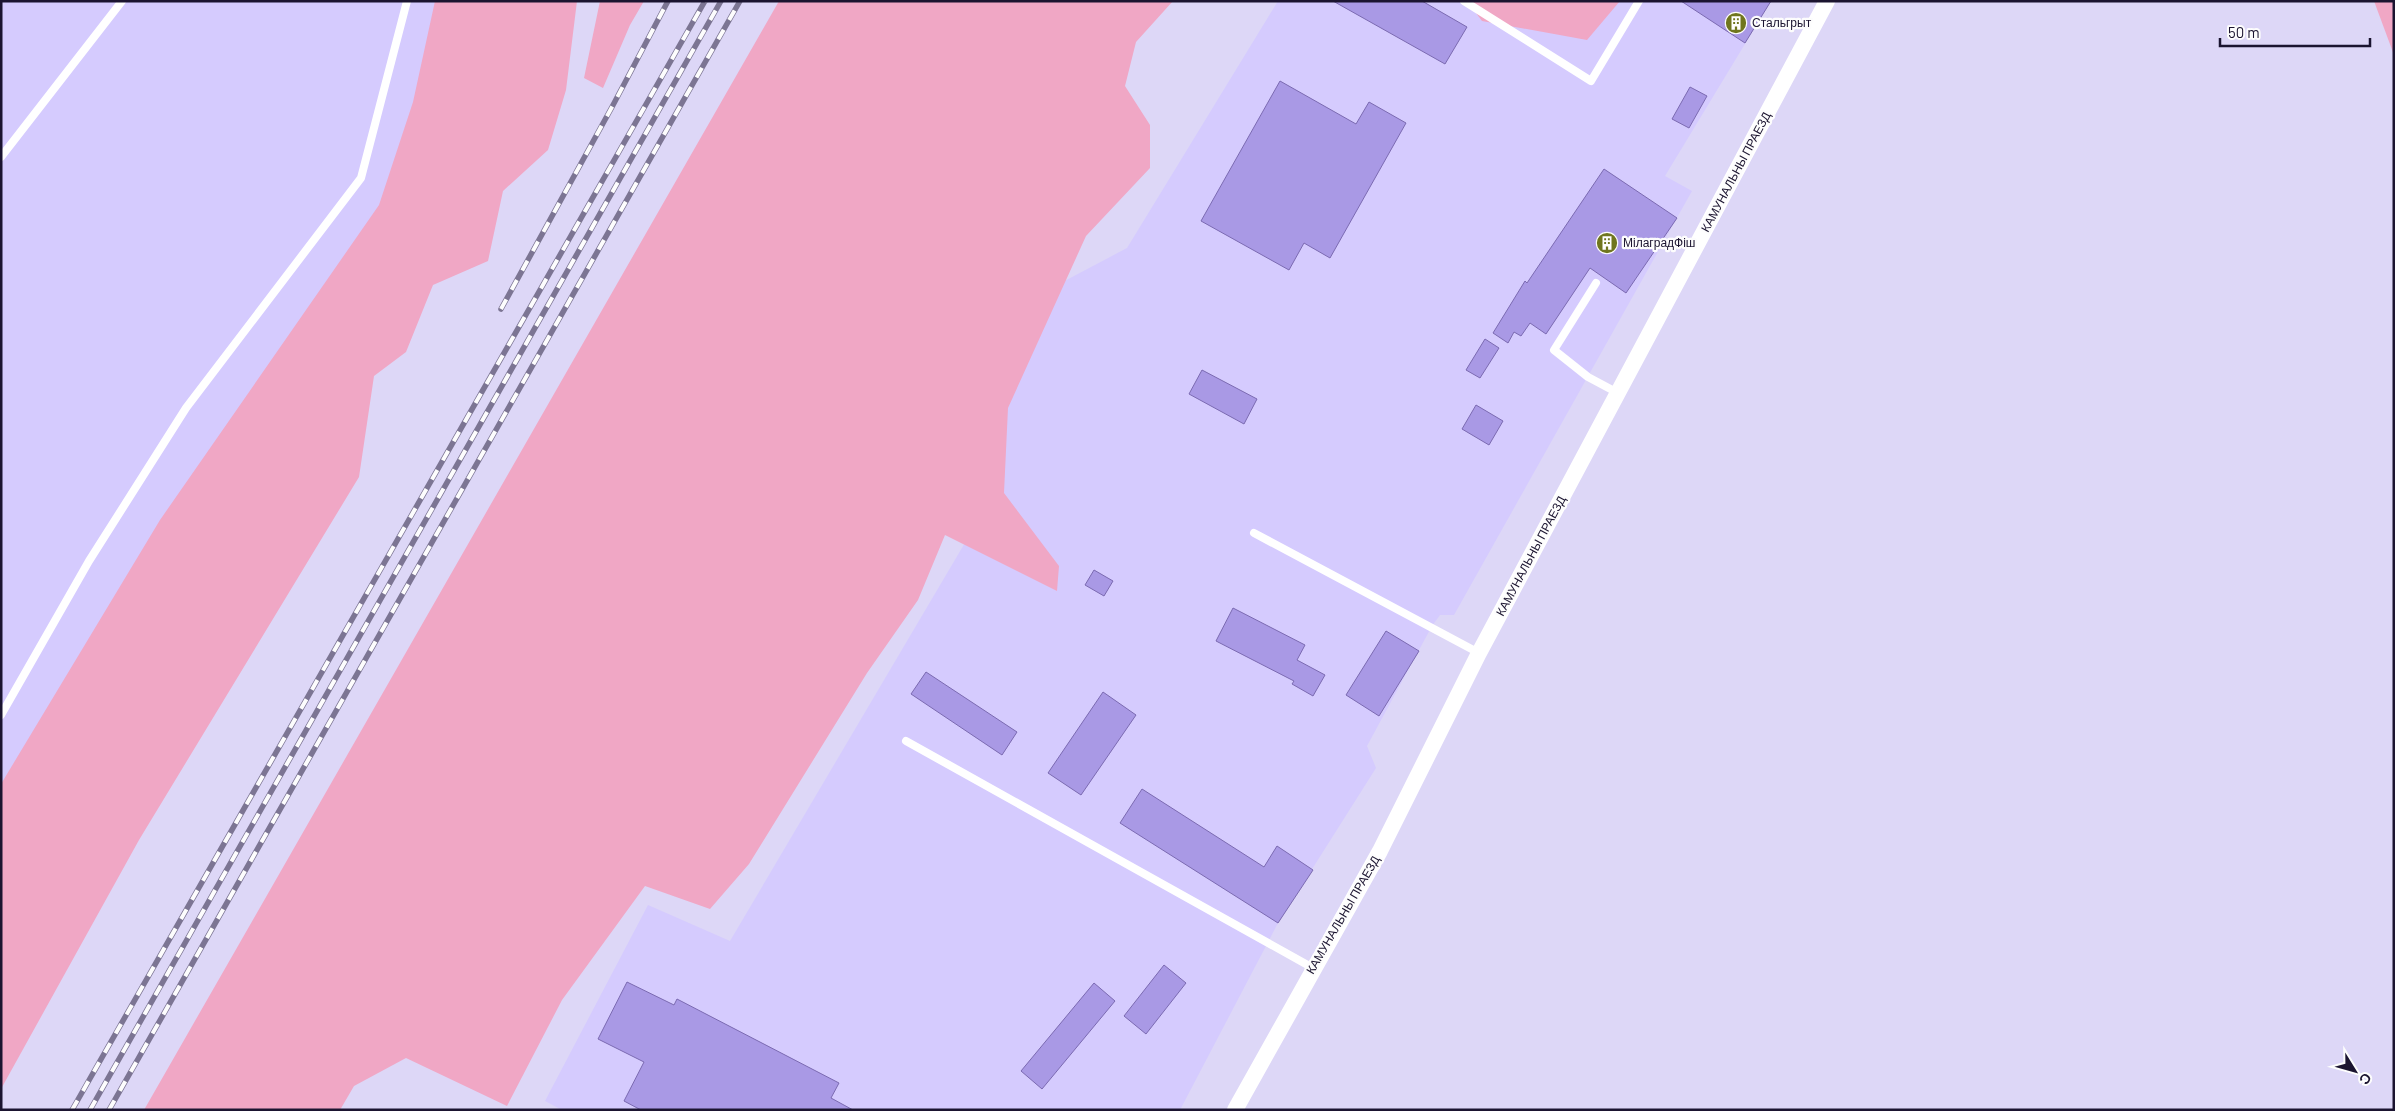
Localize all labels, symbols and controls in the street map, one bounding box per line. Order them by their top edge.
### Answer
building icon: Стальгрыт [1724,11,1748,35]
place label: Стальгрыт [1752,15,1812,30]
scale bar [2220,15,2370,47]
text: 50 m [2228,23,2260,41]
street label: КАМУНАЛЬНЫ ПРАЕЗД [1697,109,1774,234]
building icon: МілаградФіш [1595,231,1619,255]
place label: МілаградФіш [1623,235,1695,250]
street label: КАМУНАЛЬНЫ ПРАЕЗД [1492,493,1569,618]
street label: КАМУНАЛЬНЫ ПРАЕЗД [1303,853,1383,976]
north arrow [2330,1046,2380,1096]
text: С [2356,1070,2376,1088]

